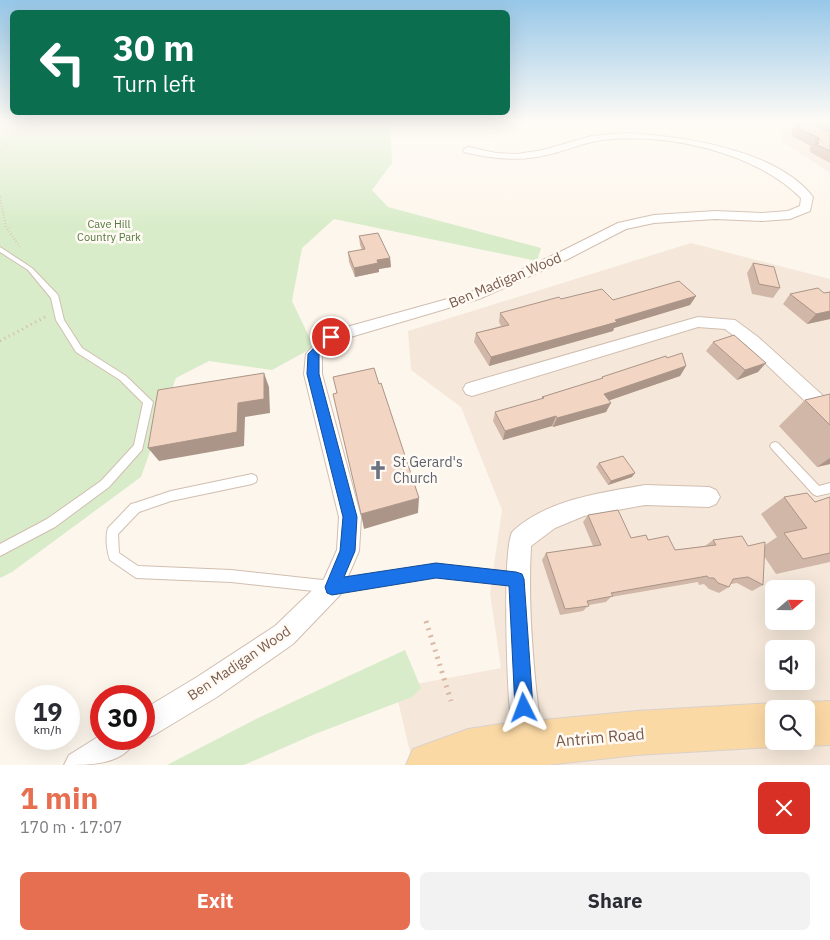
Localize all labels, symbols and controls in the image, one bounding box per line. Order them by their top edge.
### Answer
text: 30 m [113,25,195,71]
icon: left [30,30,95,95]
text: Turn left [113,69,196,98]
park label: Cave Hill Country Park [77,217,141,244]
street label: Ben Madigan Wood [446,248,564,312]
pin [310,316,352,358]
icon: arrive [317,323,345,351]
place label: St Gerard's Church [393,453,463,487]
church icon: St Gerard's Church [367,459,389,481]
north arrow [765,580,815,630]
map controls [765,580,815,750]
street label: Ben Madigan Wood [184,622,294,704]
button: sound [765,640,815,690]
position arrow [497,681,549,733]
speed limit sign: 30 [90,685,155,750]
text: 19 [32,695,63,728]
button: search [765,700,815,750]
text: km/h [33,722,62,737]
street label: Antrim Road [555,723,645,751]
text: 1 min [20,778,98,817]
button: close [758,782,810,834]
text: 170 m · 17:07 [20,817,122,837]
button: Exit [20,872,410,930]
button: Share [420,872,810,930]

